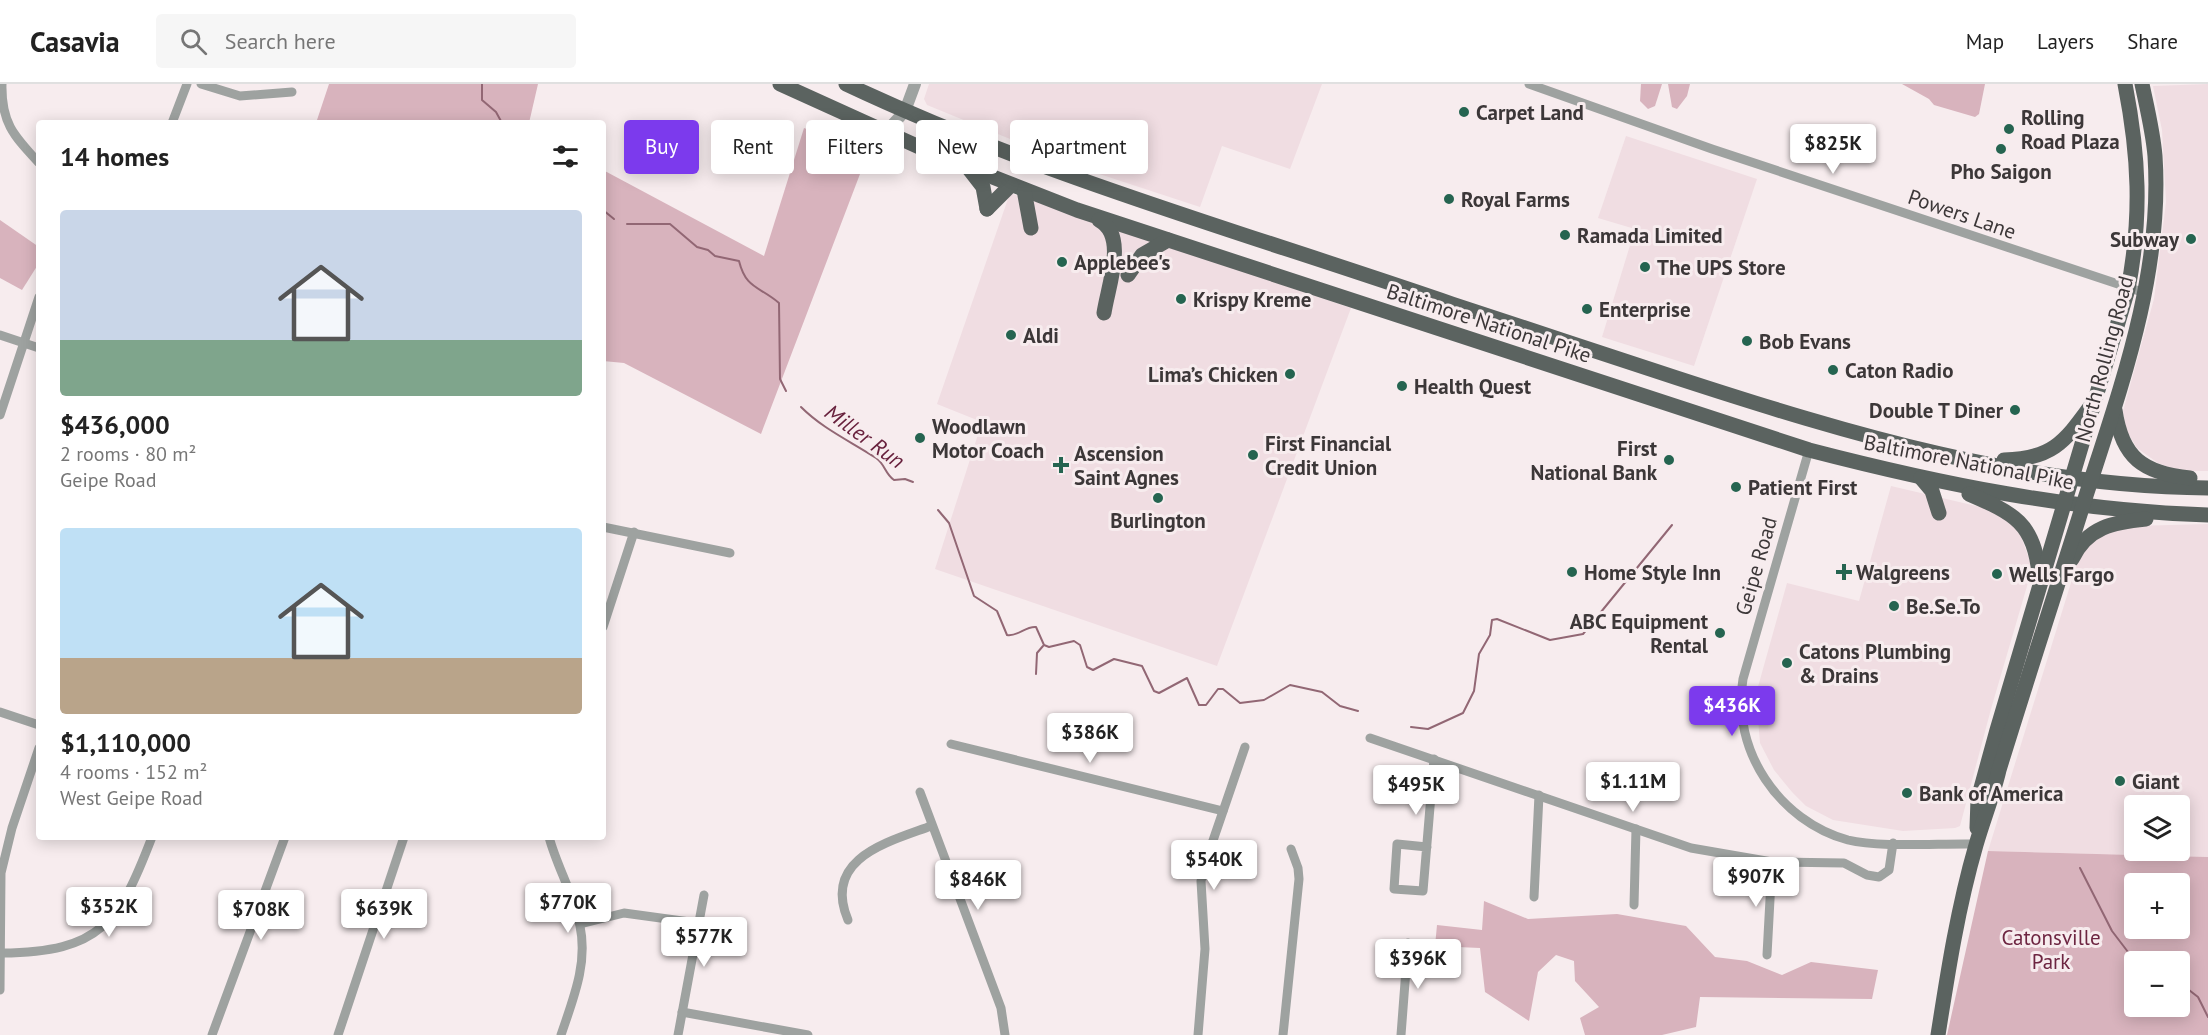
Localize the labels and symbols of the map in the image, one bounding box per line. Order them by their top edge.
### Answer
place label: Carpet Land [1476,99,1584,126]
place label: Rolling Road Plaza [2021,104,2120,155]
marker: Carpet Land [1457,105,1471,119]
marker: Rolling Road Plaza [2002,122,2016,136]
pin: $825K [1791,124,1875,175]
marker: Pho Saigon [1994,142,2008,156]
place label: Pho Saigon [1950,158,2052,185]
street label: Powers Lane [1904,183,2020,245]
place label: Royal Farms [1461,186,1570,213]
marker: Royal Farms [1442,192,1456,206]
place label: Ramada Limited [1577,222,1723,249]
place label: Subway [2110,226,2180,253]
marker: Ramada Limited [1558,228,1572,242]
marker: Subway [2184,232,2198,246]
place label: Applebee's [1074,249,1170,276]
place label: The UPS Store [1657,254,1786,281]
marker: Applebee's [1055,255,1069,269]
marker: The UPS Store [1638,260,1652,274]
street label: North Rolling Road [2069,273,2139,445]
street label: Baltimore National Pike [1383,277,1595,369]
place label: Krispy Kreme [1193,286,1311,313]
marker: Krispy Kreme [1174,292,1188,306]
place label: Enterprise [1599,296,1691,323]
marker: Enterprise [1580,302,1594,316]
place label: Aldi [1023,322,1059,349]
marker: Aldi [1004,328,1018,342]
place label: Bob Evans [1759,328,1851,355]
marker: Bob Evans [1740,334,1754,348]
place label: Caton Radio [1845,357,1954,384]
place label: Lima’s Chicken [1148,361,1278,388]
marker: Caton Radio [1826,363,1840,377]
marker: Lima’s Chicken [1283,367,1297,381]
place label: Health Quest [1414,373,1532,400]
marker: Health Quest [1395,379,1409,393]
place label: Double T Diner [1869,397,2004,424]
water label: Miller Run [819,398,911,474]
marker: Double T Diner [2008,403,2022,417]
place label: Woodlawn Motor Coach [932,413,1044,464]
street label: Baltimore National Pike [1862,428,2076,496]
place label: First Financial Credit Union [1265,430,1392,481]
marker: Woodlawn Motor Coach [913,431,927,445]
place label: First National Bank [1531,435,1658,486]
place label: Ascension Saint Agnes [1074,440,1179,491]
marker: First Financial Credit Union [1246,448,1260,462]
marker: First National Bank [1662,453,1676,467]
marker: Ascension Saint Agnes [1052,456,1070,474]
place label: Patient First [1748,474,1858,501]
marker: Patient First [1729,480,1743,494]
marker: Burlington [1151,491,1165,505]
place label: Burlington [1110,507,1206,534]
street label: Geipe Road [1729,514,1783,618]
place label: Home Style Inn [1584,559,1721,586]
place label: Walgreens [1856,559,1950,586]
place label: Wells Fargo [2009,561,2114,588]
marker: Home Style Inn [1565,565,1579,579]
marker: Walgreens [1837,565,1851,579]
marker: Wells Fargo [1990,567,2004,581]
place label: Be.Se.To [1906,593,1981,620]
marker: Be.Se.To [1887,599,1901,613]
place label: ABC Equipment Rental [1570,608,1709,659]
marker: ABC Equipment Rental [1713,626,1727,640]
place label: Catons Plumbing & Drains [1799,638,1951,689]
marker: Catons Plumbing & Drains [1780,656,1794,670]
pin: $436K [1690,686,1774,737]
pin: $386K [1048,713,1132,764]
pin: $1.11M [1584,762,1682,813]
pin: $495K [1374,765,1458,816]
place label: Giant [2132,768,2180,795]
marker: Giant [2113,774,2127,788]
place label: Bank of America [1919,780,2063,807]
marker: Bank of America [1900,786,1914,800]
pin: $540K [1172,840,1256,891]
pin: $907K [1714,857,1798,908]
pin: $846K [936,860,1020,911]
pin: $770K [526,883,610,934]
pin: $352K [67,887,151,938]
pin: $639K [342,889,426,940]
pin: $708K [219,890,303,941]
pin: $577K [662,917,746,968]
park label: Catonsville Park [2001,924,2101,975]
pin: $396K [1376,939,1460,990]

